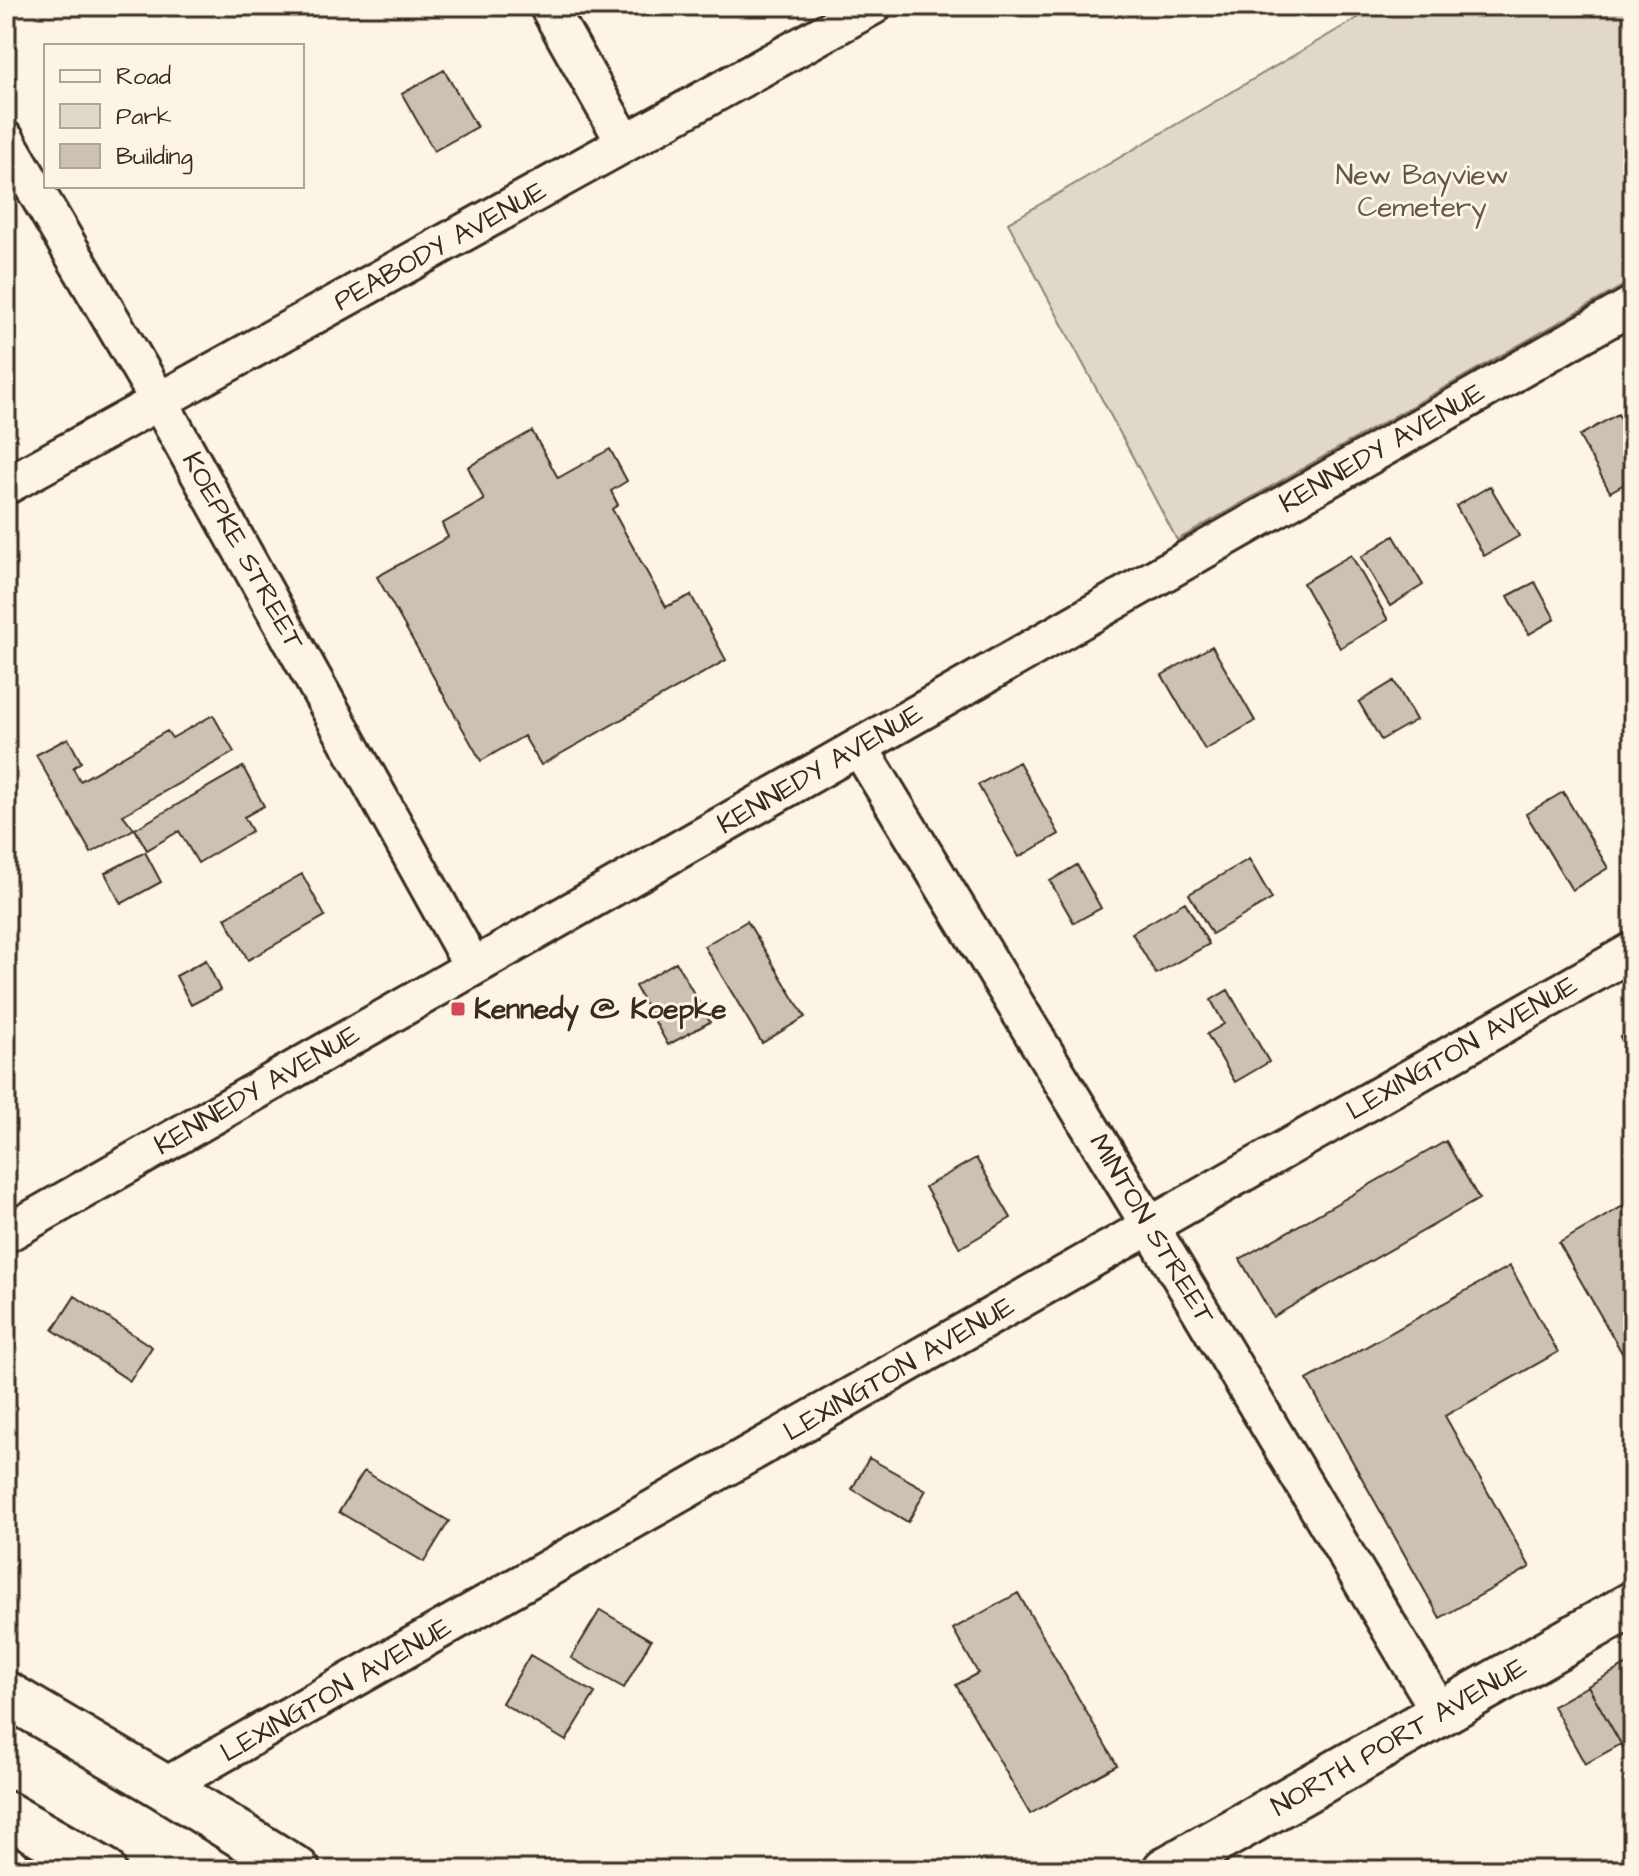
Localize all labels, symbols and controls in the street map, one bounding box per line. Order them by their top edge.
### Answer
legend [44,44,304,188]
text: Road [116,60,171,94]
text: Park [116,100,172,134]
text: Building [116,140,193,175]
park label: New Bayview Cemetery [1336,156,1508,229]
street label: PEABODY AVENUE [327,171,554,321]
street label: KENNEDY AVENUE [1272,373,1492,523]
street label: KOEPKE STREET [172,445,314,658]
street label: KENNEDY AVENUE [710,694,930,844]
street label: LEXINGTON AVENUE [1339,966,1585,1130]
place label: Kennedy @ Koepke [474,990,726,1032]
marker: Kennedy @ Koepke [449,1000,467,1018]
street label: KENNEDY AVENUE [147,1015,367,1165]
street label: MINTON STREET [1080,1126,1225,1332]
street label: LEXINGTON AVENUE [776,1287,1022,1451]
street label: LEXINGTON AVENUE [213,1608,459,1772]
street label: NORTH PORT AVENUE [1264,1648,1534,1826]

